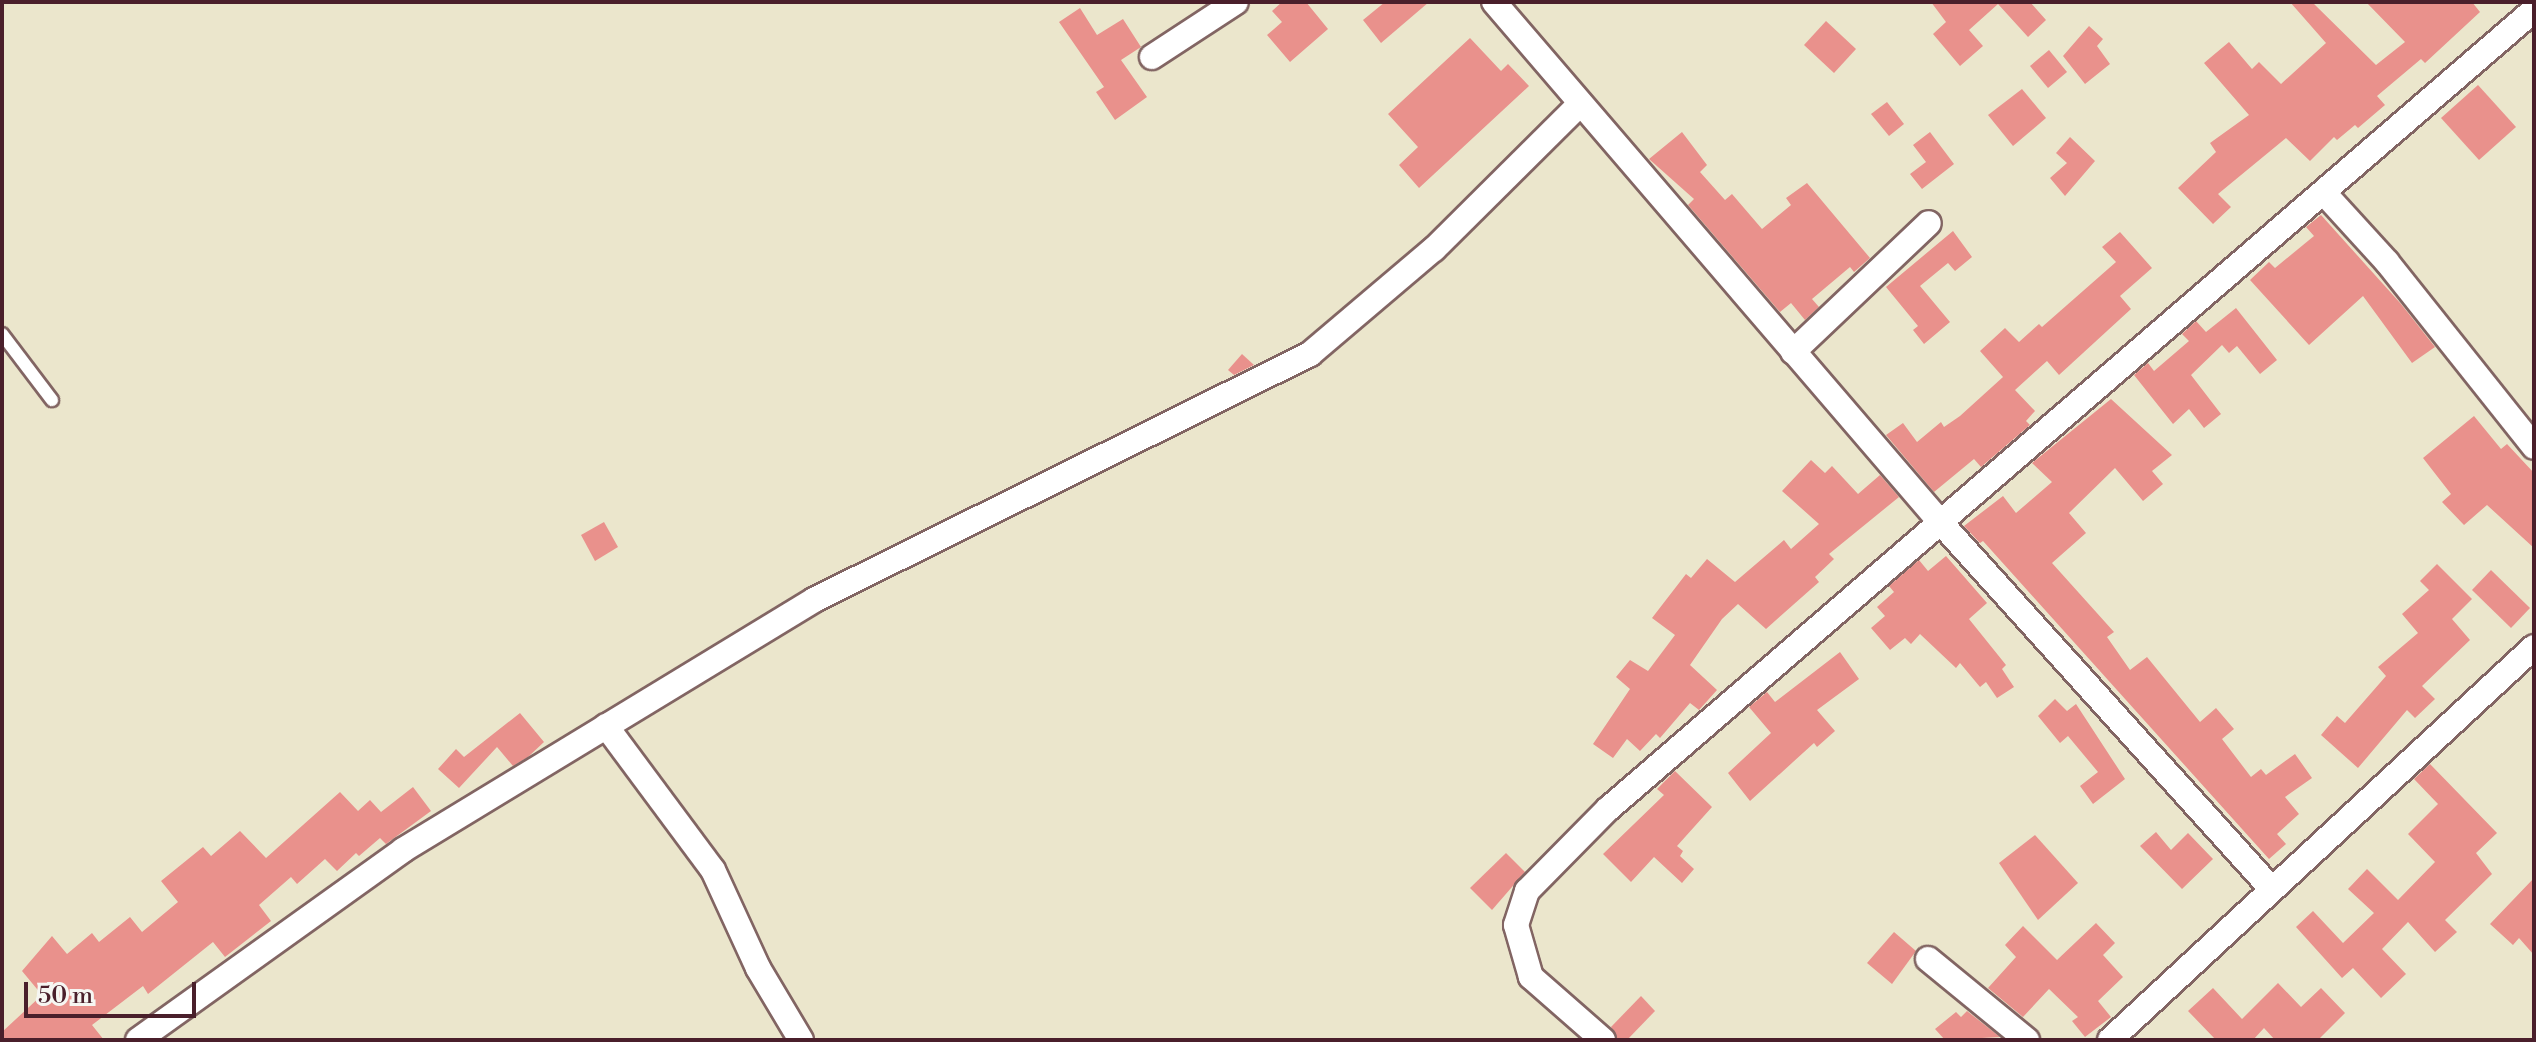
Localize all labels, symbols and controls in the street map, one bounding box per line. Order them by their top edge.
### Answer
scale bar [28,966,200,1016]
text: 50 m [38,981,93,1011]

